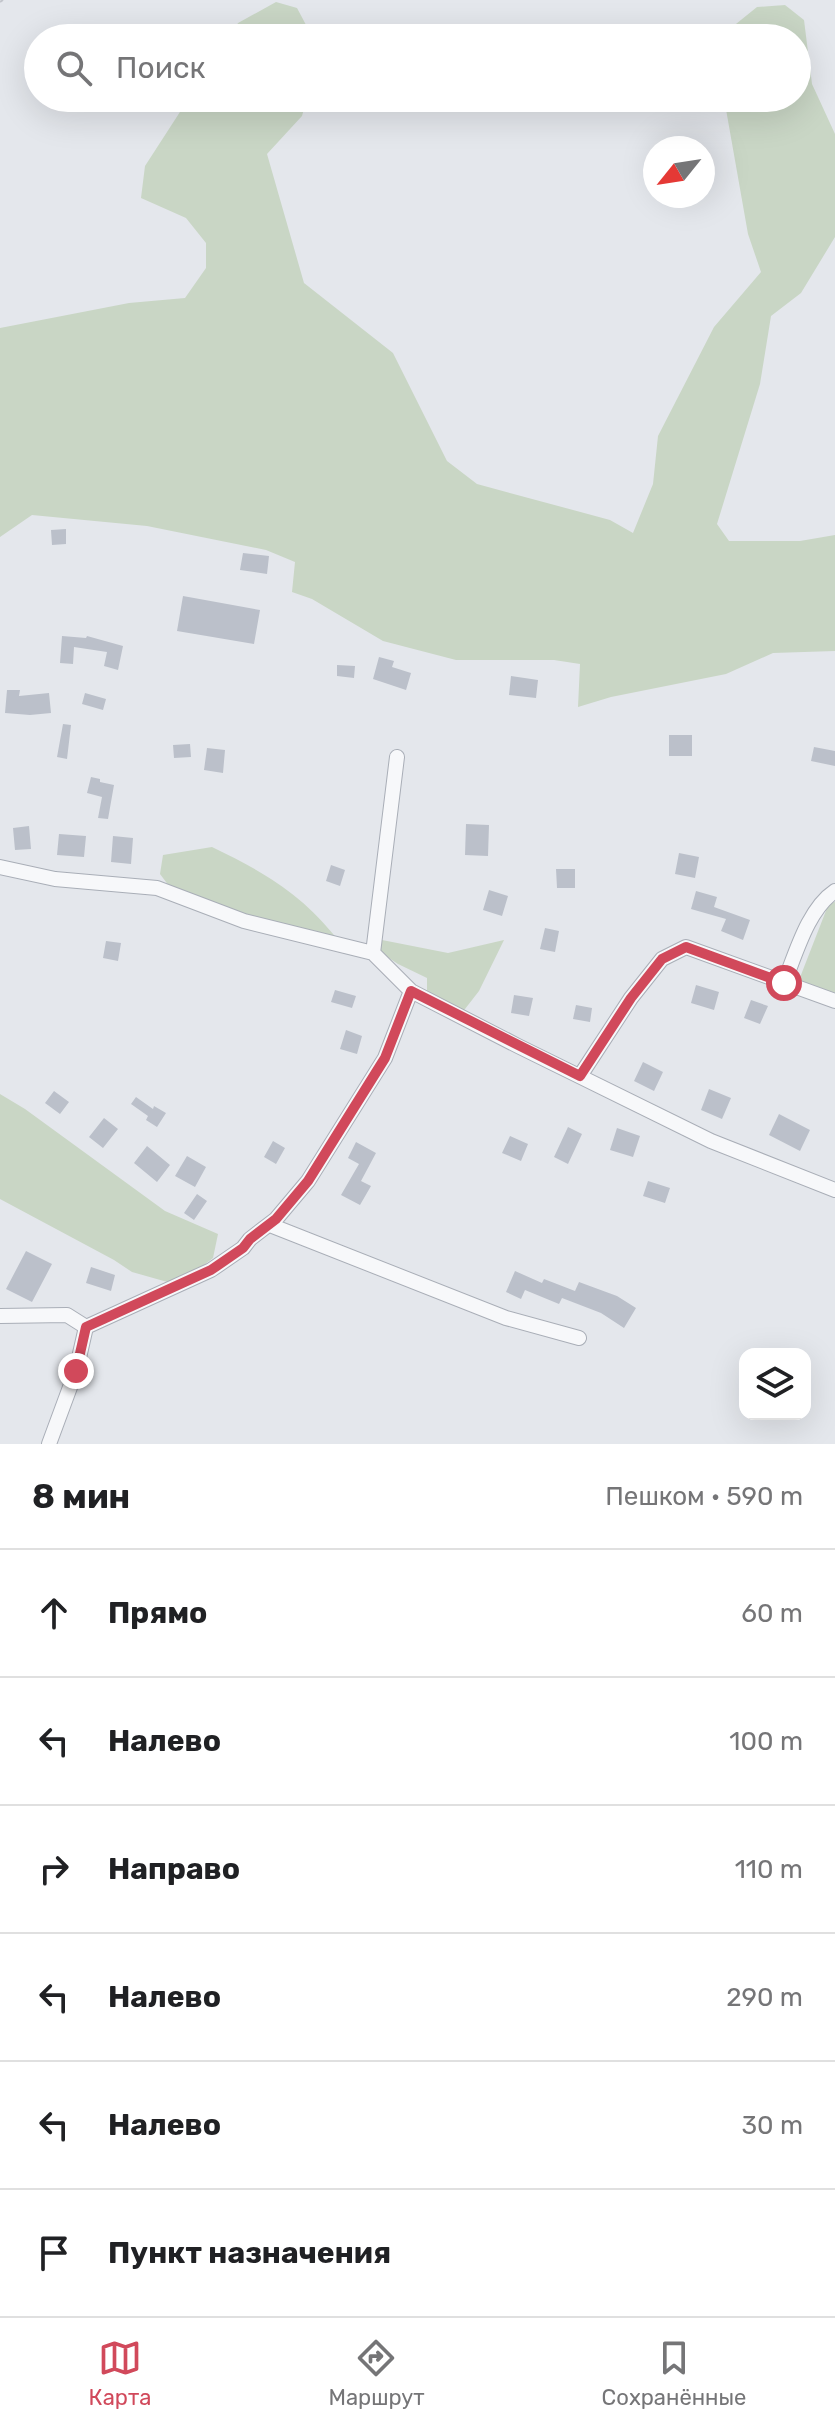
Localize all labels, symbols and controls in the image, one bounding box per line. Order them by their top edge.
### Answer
search box [24,24,811,112]
icon: search [52,46,96,90]
text: Поиск [116,50,206,86]
north arrow [643,136,715,208]
route start [766,965,802,1001]
map controls [739,1348,811,1420]
button: layers [739,1348,811,1420]
route end [58,1353,94,1389]
text: 8 мин [32,1476,130,1517]
text: Пешком · 590 m [605,1481,803,1512]
icon: ahead [32,1591,76,1635]
text: Прямо [108,1595,207,1631]
text: 60 m [741,1598,803,1629]
icon: left [32,1719,76,1763]
text: Налево [108,1723,221,1759]
text: 100 m [729,1726,803,1757]
icon: right [32,1847,76,1891]
text: Направо [108,1851,240,1887]
text: 110 m [735,1854,803,1885]
icon: left [32,1975,76,2019]
text: Налево [108,1979,221,2015]
text: 290 m [726,1982,803,2013]
icon: left [32,2103,76,2147]
text: Налево [108,2107,221,2143]
text: 30 m [741,2110,803,2141]
icon: arrive [32,2231,76,2275]
text: Пункт назначения [108,2235,391,2271]
tab: Карта [89,2336,151,2411]
tab: Маршрут [328,2336,424,2411]
tab: Сохранённые [602,2336,746,2411]

